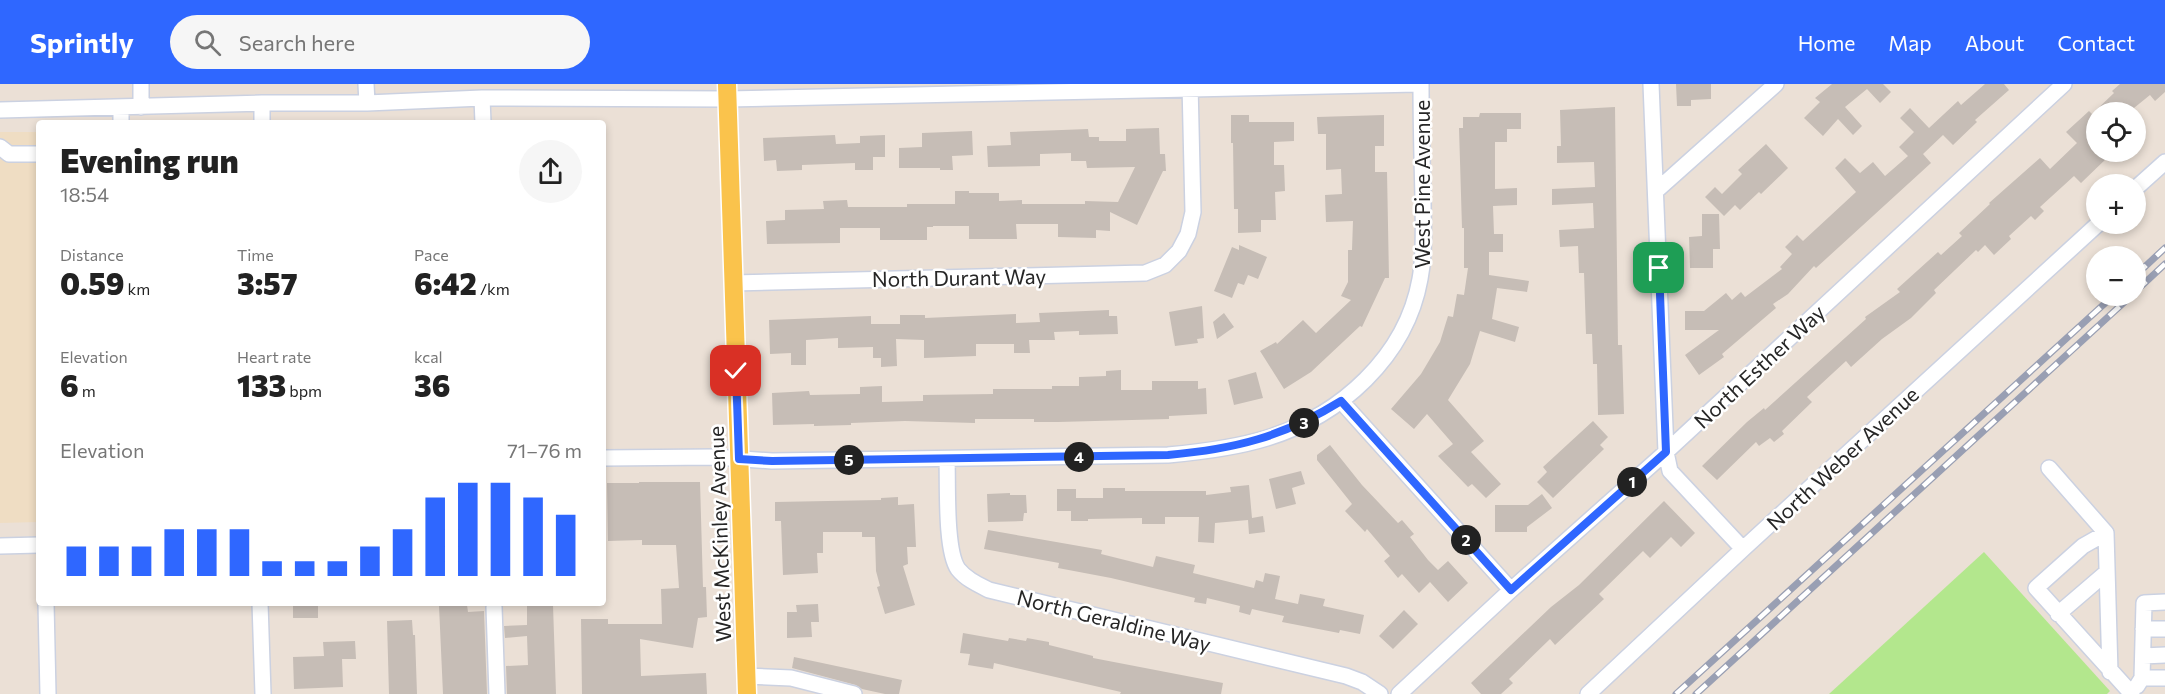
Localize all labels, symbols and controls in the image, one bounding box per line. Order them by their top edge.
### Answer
search box [170,15,590,69]
text: Sprintly [30,25,134,59]
icon: search [191,26,224,59]
text: Search here [239,29,355,56]
text: Home [1798,30,1855,55]
text: Map [1888,30,1932,55]
text: About [1965,30,2024,55]
text: Contact [2057,30,2135,55]
street label: West Pine Avenue [1409,100,1434,268]
map controls [2086,102,2146,306]
button: locate [2086,102,2146,162]
text: Evening run [60,139,239,180]
button: share [519,140,582,203]
button: + [2086,174,2146,234]
text: 18:54 [60,182,109,206]
pin [1633,242,1684,293]
text: Distance [60,245,124,264]
text: Time [237,245,274,264]
text: Pace [414,245,449,264]
button: − [2086,246,2146,306]
icon: arrive [1642,251,1675,284]
street label: North Durant Way [872,263,1047,291]
text: 0.59 [60,264,125,301]
text: 3:57 [237,264,298,301]
text: 6:42 [414,264,477,301]
text: km [125,279,150,298]
text: /km [477,279,510,298]
street label: North Esther Way [1689,299,1830,433]
pin [710,345,761,396]
text: Elevation [60,347,128,366]
text: Heart rate [237,347,311,366]
text: kcal [414,347,443,366]
icon: check [719,354,752,387]
text: 6 [60,366,79,403]
text: 133 [237,366,286,403]
text: 36 [414,366,450,403]
text: m [79,381,96,400]
text: bpm [286,381,322,400]
street label: North Weber Avenue [1761,381,1923,535]
pin: 3 [1289,408,1319,438]
text: 3 [1299,413,1309,432]
street label: West McKinley Avenue [703,426,735,642]
text: Elevation [60,438,145,462]
text: 71–76 m [507,438,582,462]
pin: 4 [1064,442,1094,472]
pin: 5 [834,445,864,475]
text: 4 [1074,447,1084,466]
text: 5 [844,450,854,469]
pin: 1 [1617,467,1647,497]
text: 1 [1628,472,1636,491]
pin: 2 [1451,525,1481,555]
text: 2 [1461,530,1471,549]
street label: North Geraldine Way [1014,584,1214,656]

